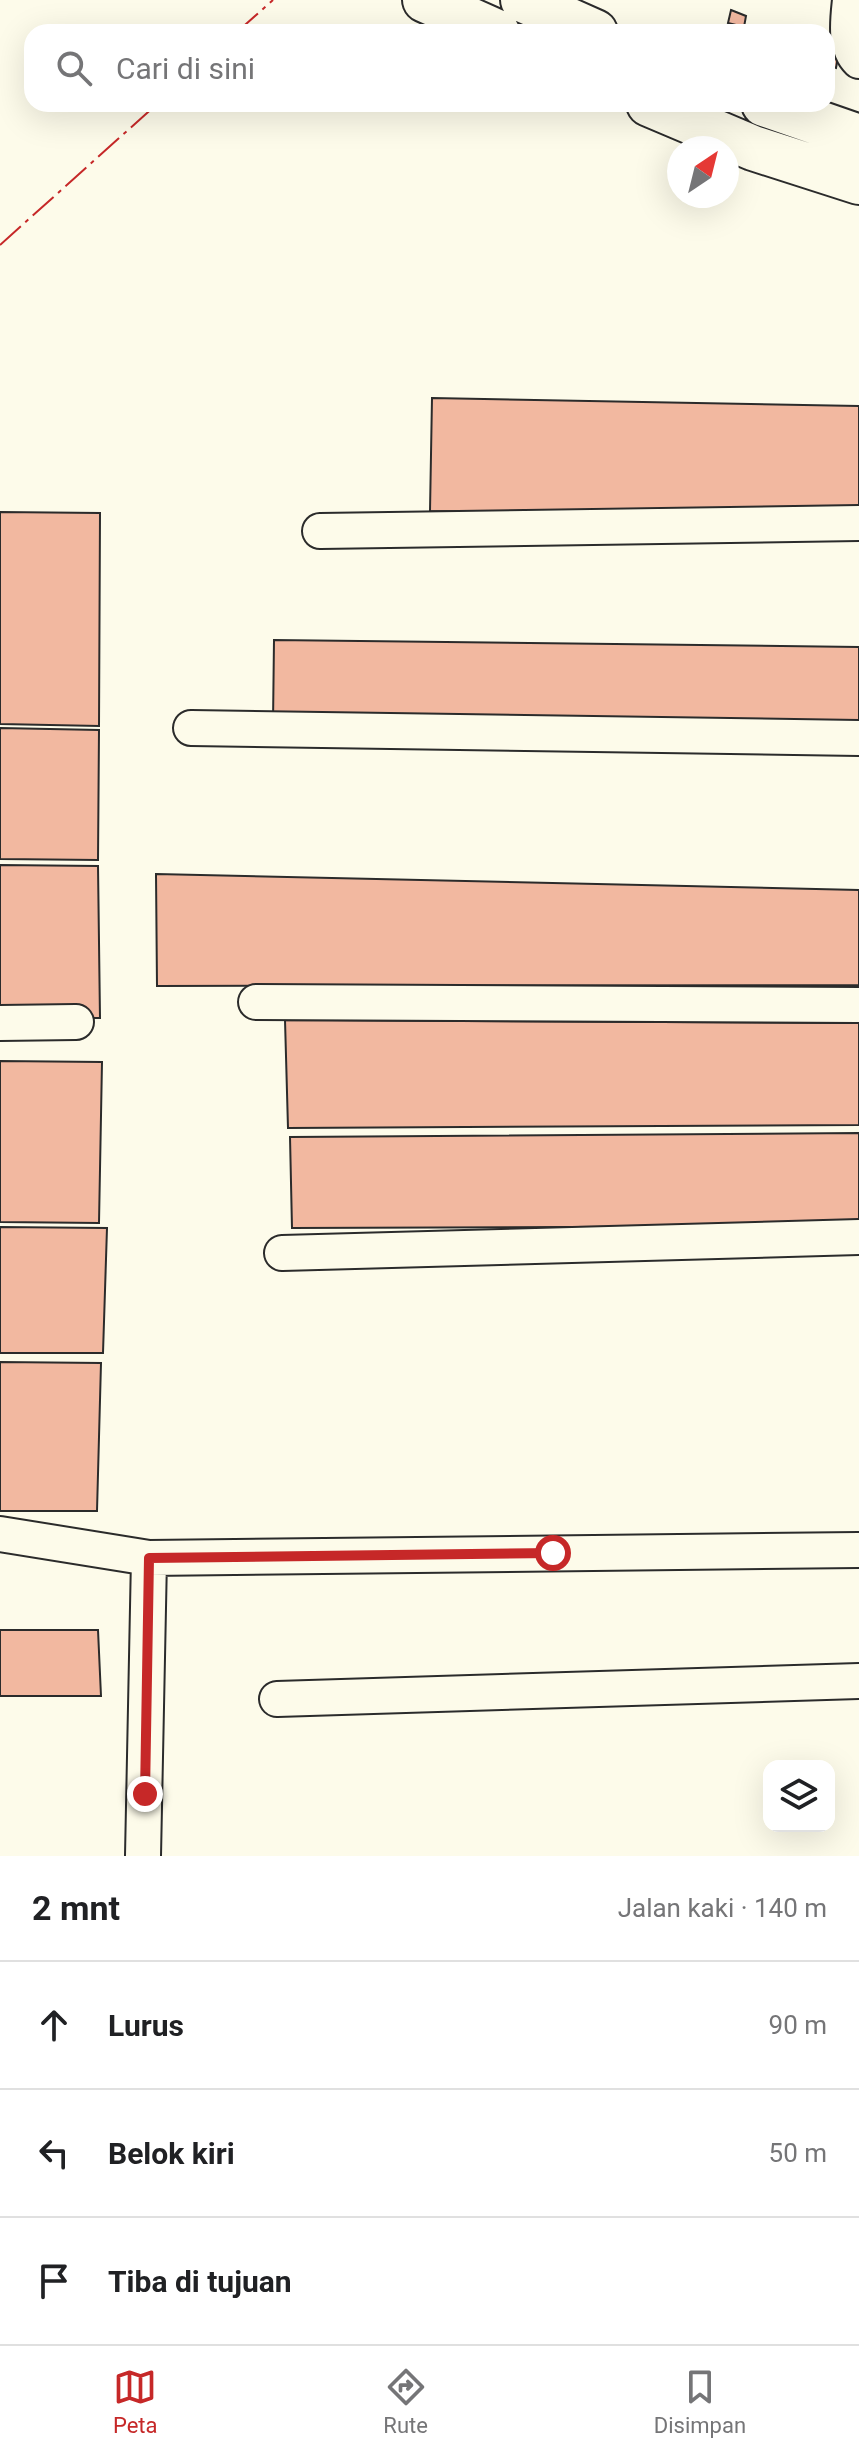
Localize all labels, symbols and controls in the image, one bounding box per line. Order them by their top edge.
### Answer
search box [24,24,835,112]
icon: search [52,46,96,90]
text: Cari di sini [116,51,255,86]
north arrow [667,136,739,208]
route start [535,1535,571,1571]
map controls [763,1760,835,1832]
button: layers [763,1760,835,1832]
route end [127,1776,163,1812]
text: 2 mnt [32,1888,120,1928]
text: Jalan kaki · 140 m [618,1893,827,1923]
icon: ahead [32,2003,76,2047]
text: Lurus [108,2008,184,2043]
text: 90 m [769,2010,827,2040]
icon: left [32,2131,76,2175]
text: Belok kiri [108,2136,235,2171]
text: 50 m [769,2138,827,2168]
icon: arrive [32,2259,76,2303]
text: Tiba di tujuan [108,2264,292,2299]
tab: Peta [113,2365,158,2438]
tab: Rute [383,2365,428,2438]
tab: Disimpan [654,2365,746,2438]

